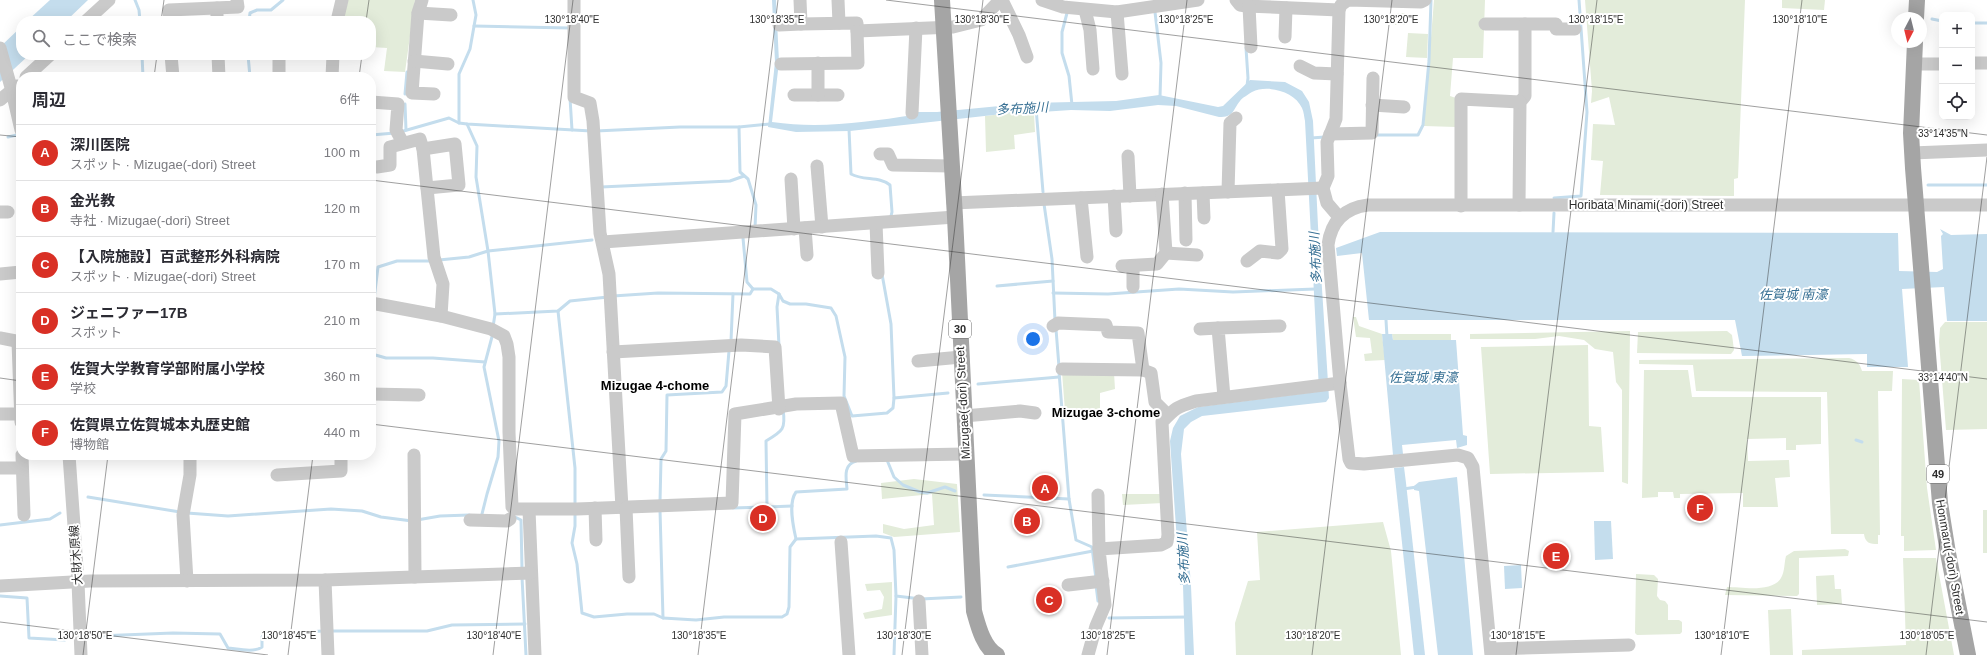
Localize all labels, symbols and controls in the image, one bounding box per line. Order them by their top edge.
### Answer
north arrow [1891,12,1927,48]
map controls [1939,12,1975,120]
button: + [1939,12,1975,48]
text: 130°18'40"E [544,14,600,25]
text: 130°18'35"E [749,14,805,25]
text: 130°18'30"E [954,14,1010,25]
text: 130°18'25"E [1158,14,1214,25]
text: 130°18'20"E [1363,14,1419,25]
text: 130°18'15"E [1568,14,1624,25]
text: 130°18'10"E [1772,14,1828,25]
search box [16,16,376,60]
icon: search [30,27,52,49]
text: ここで検索 [62,31,137,48]
button: − [1939,48,1975,84]
button: locate [1939,84,1975,120]
text: 周辺 [32,91,66,110]
text: 6件 [340,92,360,107]
water label: 多布施川 [996,100,1050,117]
text: 33°14'35"N [1918,128,1968,139]
text: 深川医院 [70,136,130,153]
text: A [40,145,50,160]
text: 100 m [324,145,360,160]
text: スポット · Mizugae(-dori) Street [70,157,256,172]
text: 金光教 [70,192,115,209]
street label: Horibata Minami(-dori) Street [1569,198,1724,212]
text: B [40,201,50,216]
text: 120 m [324,201,360,216]
text: 寺社 · Mizugae(-dori) Street [70,213,230,228]
water label: 多布施川 [1307,230,1324,284]
text: 【入院施設】百武整形外科病院 [70,248,280,265]
text: C [40,257,50,272]
text: 170 m [324,257,360,272]
text: スポット · Mizugae(-dori) Street [70,269,256,284]
water label: 佐賀城 南濠 [1759,287,1829,302]
text: ジェニファー17B [70,304,188,321]
text: D [40,313,50,328]
text: 210 m [324,313,360,328]
road number: 30 [949,320,971,338]
text: スポット [70,325,122,340]
your location [1023,329,1043,349]
street label: Mizugae(-dori) Street [953,346,973,460]
text: 佐賀大学教育学部附属小学校 [70,360,265,377]
text: E [41,369,49,384]
text: 360 m [324,369,360,384]
water label: 佐賀城 東濠 [1389,370,1459,385]
text: 33°14'40"N [1918,372,1968,383]
district label: Mizugae 4-chome [601,378,709,393]
text: 学校 [70,381,96,396]
district label: Mizugae 3-chome [1052,405,1160,420]
text: 佐賀県立佐賀城本丸歴史館 [70,416,250,433]
text: F [41,425,49,440]
text: 440 m [324,425,360,440]
text: 博物館 [70,437,109,452]
road number: 49 [1927,465,1949,483]
pin: A [1032,473,1058,503]
pin: F [1687,493,1713,523]
street label: Honmaru(-dori) Street [1933,498,1967,616]
pin: D [750,503,776,533]
pin: B [1014,506,1040,536]
street label: 大財木原線 [67,525,85,585]
water label: 多布施川 [1175,531,1192,585]
pin: E [1543,541,1569,571]
pin: C [1036,585,1062,615]
text: 130°18'50"E [57,630,113,641]
text: 130°18'45"E [261,630,317,641]
text: 130°18'40"E [466,630,522,641]
text: 130°18'35"E [671,630,727,641]
text: 130°18'30"E [876,630,932,641]
text: 130°18'25"E [1080,630,1136,641]
text: 130°18'20"E [1285,630,1341,641]
text: 130°18'15"E [1490,630,1546,641]
text: 130°18'10"E [1694,630,1750,641]
text: 130°18'05"E [1899,630,1955,641]

